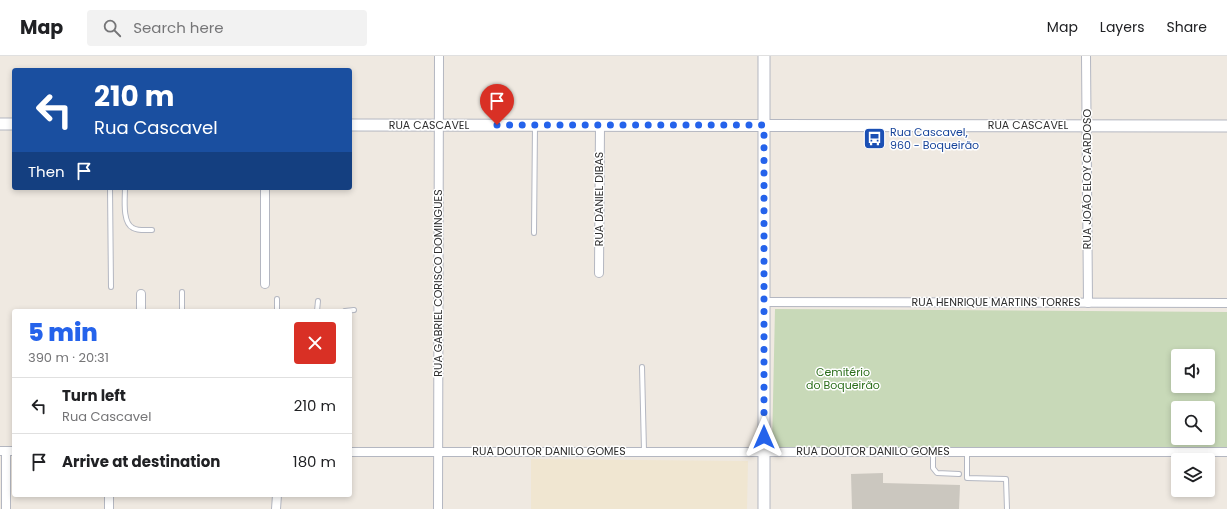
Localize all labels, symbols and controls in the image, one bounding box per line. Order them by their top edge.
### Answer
search box [87,10,367,46]
text: Map [20,14,63,41]
icon: search [101,17,123,39]
text: Search here [133,17,224,38]
text: Map [1047,17,1078,37]
text: Layers [1100,17,1144,37]
text: Share [1166,17,1207,37]
text: 210 m [94,77,174,116]
icon: left [28,84,80,136]
pin [480,84,514,125]
icon: arrive [486,90,508,112]
street label: RUA JOÃO ELOY CARDOSO [1079,108,1095,249]
text: Rua Cascavel [94,115,218,140]
street label: RUA CASCAVEL [389,117,470,133]
street label: RUA CASCAVEL [988,117,1069,133]
place label: Rua Cascavel, 960 - Boqueirão [890,124,979,153]
bus stop icon: Rua Cascavel, 960 - Boqueirão [861,125,887,151]
street label: RUA DANIEL DIBAS [591,152,607,246]
icon: arrive [73,160,95,182]
text: Then [28,161,65,182]
street label: RUA GABRIEL CORISCO DOMINGUES [430,189,446,377]
street label: RUA HENRIQUE MARTINS TORRES [912,294,1080,310]
text: 5 min [28,316,98,349]
button: close [294,322,336,364]
text: 390 m · 20:31 [28,348,109,367]
map controls [1171,349,1215,497]
button: sound [1171,349,1215,393]
park label: Cemitério do Boqueirão [806,364,880,393]
text: Turn left [62,385,126,406]
icon: left [28,395,50,417]
text: 210 m [294,395,336,416]
button: search [1171,401,1215,445]
text: Rua Cascavel [62,407,151,426]
position arrow [743,416,785,458]
street label: RUA DOUTOR DANILO GOMES [472,443,626,459]
street label: RUA DOUTOR DANILO GOMES [796,443,950,459]
icon: arrive [28,451,50,473]
text: Arrive at destination [62,451,220,472]
text: 180 m [293,451,336,472]
button: layers [1171,453,1215,497]

